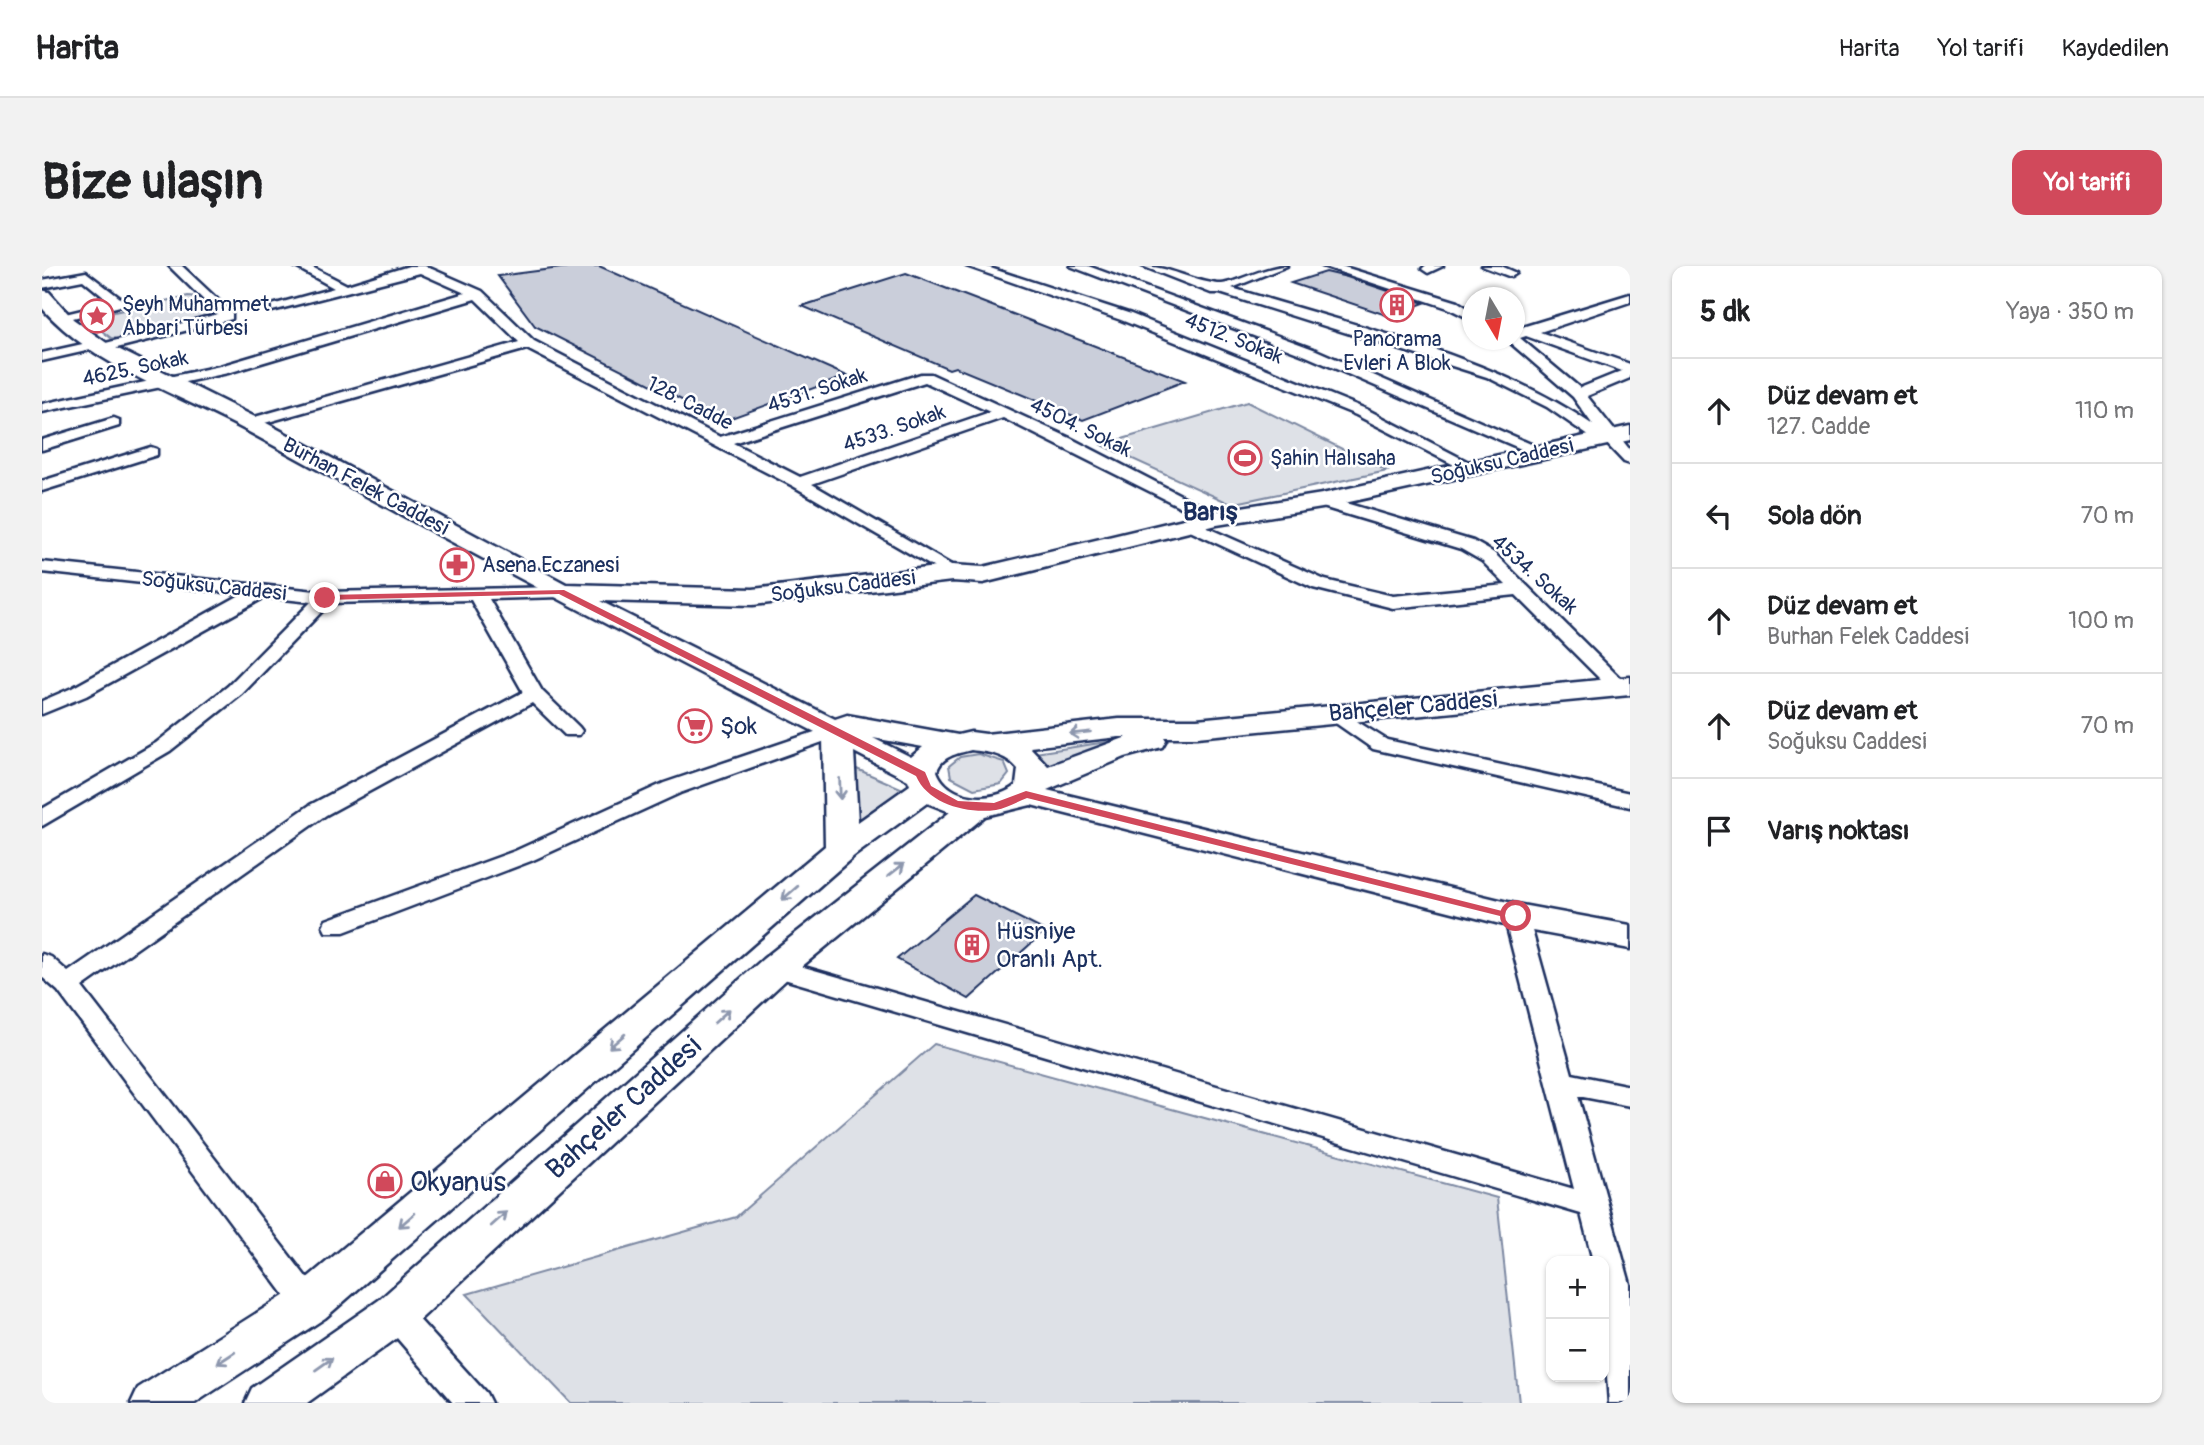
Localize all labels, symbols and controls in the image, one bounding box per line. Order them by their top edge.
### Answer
text: Harita [35,28,119,69]
text: Harita [1838,34,1900,63]
text: Yol tarifi [1938,34,2023,63]
text: Kaydedilen [2061,34,2169,63]
button: Yol tarifi [2012,150,2162,215]
text: Bize ulaşın [42,152,263,213]
building icon: Panorama Evleri A Blok [1378,286,1416,324]
north arrow [1462,287,1525,350]
place label: Şeyh Muhammet Abbari Türbesi [122,291,270,342]
text: 5 dk [1700,293,1750,330]
place icon: Şeyh Muhammet Abbari Türbesi [78,297,116,335]
text: Yaya · 350 m [2007,297,2134,326]
street label: 4512. Sokak [1181,307,1287,370]
place label: Panorama Evleri A Blok [1343,326,1451,377]
street label: 4625. Sokak [80,344,191,393]
street label: 4531. Sokak [764,362,871,419]
street label: 128. Cadde [642,370,738,437]
text: Düz devam et [1767,380,1918,412]
street label: 4504. Sokak [1025,391,1136,464]
icon: ahead [1700,392,1738,430]
text: 110 m [2075,396,2134,425]
street label: 4533. Sokak [839,398,949,459]
text: 127. Cadde [1767,412,1870,441]
street label: Burhan Felek Caddesi [278,431,454,542]
street label: Soğuksu Caddesi [1428,432,1576,491]
sports icon: Şahin Halısaha [1226,439,1264,477]
place label: Şahin Halısaha [1270,445,1396,472]
district label: Barış [1183,496,1238,528]
icon: left [1700,497,1738,535]
text: Sola dön [1767,500,1862,532]
text: 70 m [2081,501,2134,530]
street label: 4534. Sokak [1486,528,1584,621]
pharmacy icon: Asena Eczanesi [438,546,476,584]
place label: Asena Eczanesi [482,552,619,579]
street label: Soğuksu Caddesi [769,564,917,609]
street label: Soğuksu Caddesi [140,565,288,608]
route end [309,582,340,613]
text: Düz devam et [1767,590,1918,622]
icon: ahead [1700,602,1738,640]
text: 100 m [2068,606,2134,635]
text: Burhan Felek Caddesi [1767,622,1969,651]
street label: Bahçeler Caddesi [1327,685,1499,728]
text: Düz devam et [1767,695,1918,727]
supermarket icon: Şok [676,707,714,745]
icon: ahead [1700,707,1738,745]
text: 70 m [2081,711,2134,740]
place label: Şok [720,712,757,741]
one-way arrow [1069,726,1092,739]
text: Soğuksu Caddesi [1767,727,1927,756]
one-way arrow [833,778,846,801]
icon: arrive [1700,812,1738,850]
text: Varış noktası [1767,815,1909,847]
one-way arrow [886,862,904,877]
one-way arrow [782,885,800,901]
route start [1500,900,1531,931]
place label: Hüsniye Oranlı Apt. [996,917,1103,974]
building icon: Hüsniye Oranlı Apt. [953,926,991,964]
one-way arrow [713,1008,730,1025]
street label: Bahçeler Caddesi [539,1029,709,1187]
one-way arrow [609,1033,627,1049]
shop icon: Okyanus [366,1162,404,1200]
place label: Okyanus [410,1165,507,1200]
one-way arrow [490,1211,508,1227]
one-way arrow [398,1212,416,1228]
map controls [1546,1256,1609,1382]
button: + [1546,1256,1609,1319]
button: − [1546,1319,1609,1382]
one-way arrow [217,1350,236,1365]
one-way arrow [314,1357,333,1371]

